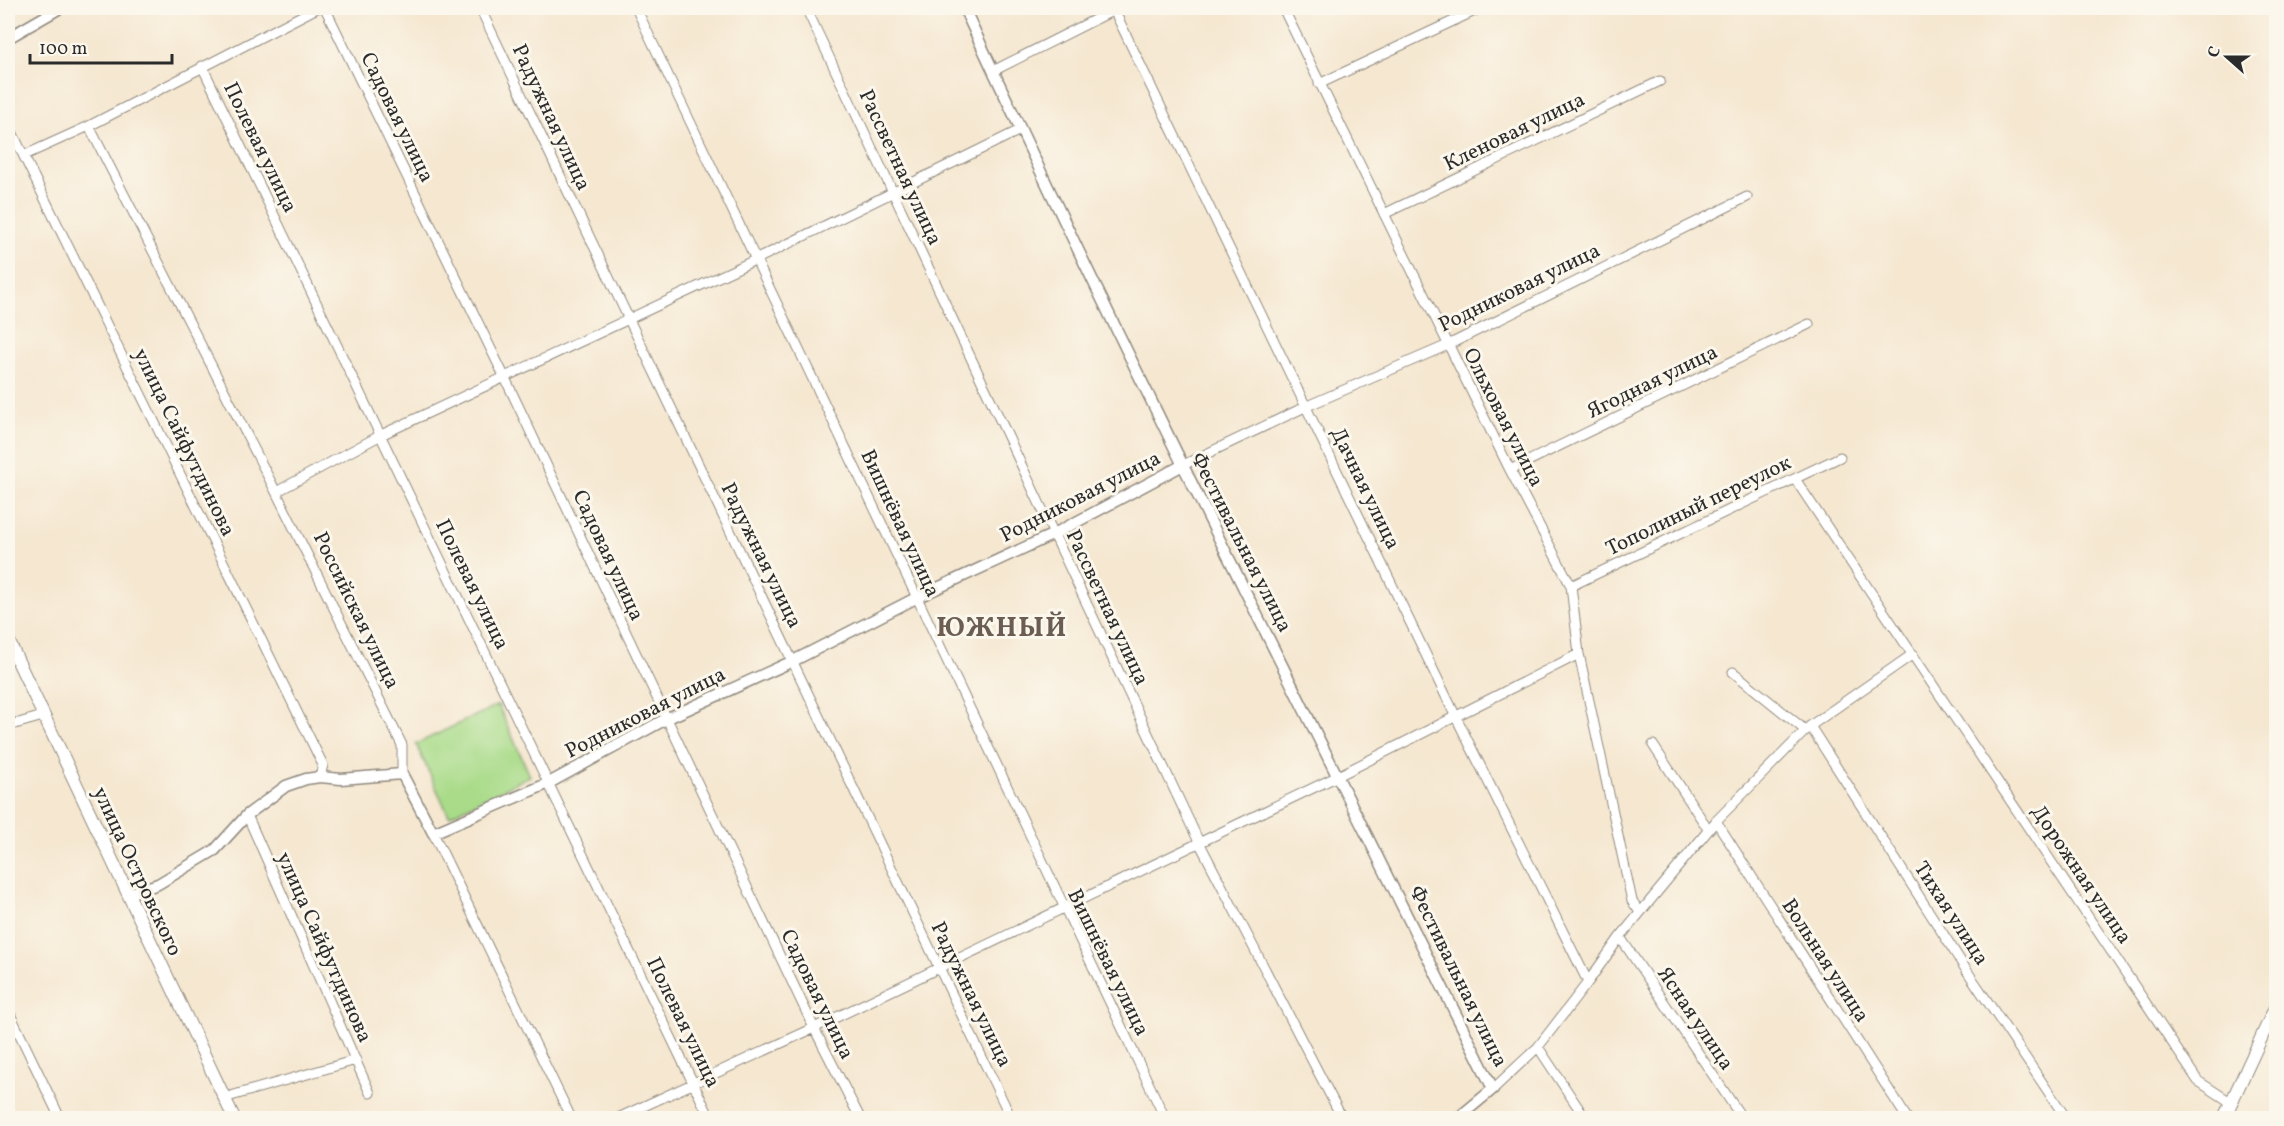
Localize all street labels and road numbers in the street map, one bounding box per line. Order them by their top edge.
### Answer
street label: Радужная улица [504,40,597,196]
street label: Садовая улица [353,48,441,188]
street label: Полевая улица [215,77,304,218]
street label: Рассветная улица [851,85,948,250]
street label: Кленовая улица [1439,86,1590,179]
street label: Родниковая улица [1434,237,1605,340]
street label: Ягодная улица [1583,338,1723,426]
street label: Ольховая улица [1455,343,1550,492]
street label: улица Сайфутдинова [126,344,242,542]
street label: Дачная улица [1323,423,1407,554]
street label: Родниковая улица [995,444,1166,550]
street label: Вишнёвая улица [853,445,947,602]
street label: Фестивальная улица [1183,448,1299,638]
street label: Тополиный переулок [1601,449,1796,564]
street label: Радужная улица [713,478,808,633]
street label: Садовая улица [565,485,651,626]
street label: Полевая улица [427,514,516,655]
street label: Рассветная улица [1058,525,1155,690]
street label: Российская улица [305,527,406,694]
street label: Родниковая улица [560,660,731,766]
street label: улица Островского [85,782,189,961]
street label: Дорожная улица [2023,800,2138,950]
street label: улица Сайфутдинова [269,848,379,1048]
street label: Тихая улица [1906,856,1995,971]
street label: Фестивальная улица [1401,881,1514,1072]
street label: Вишнёвая улица [1060,884,1156,1041]
street label: Вольная улица [1774,893,1876,1028]
street label: Радужная улица [923,917,1018,1072]
street label: Садовая улица [773,925,861,1065]
street label: Полевая улица [638,952,727,1093]
street label: Ясная улица [1649,961,1740,1076]

